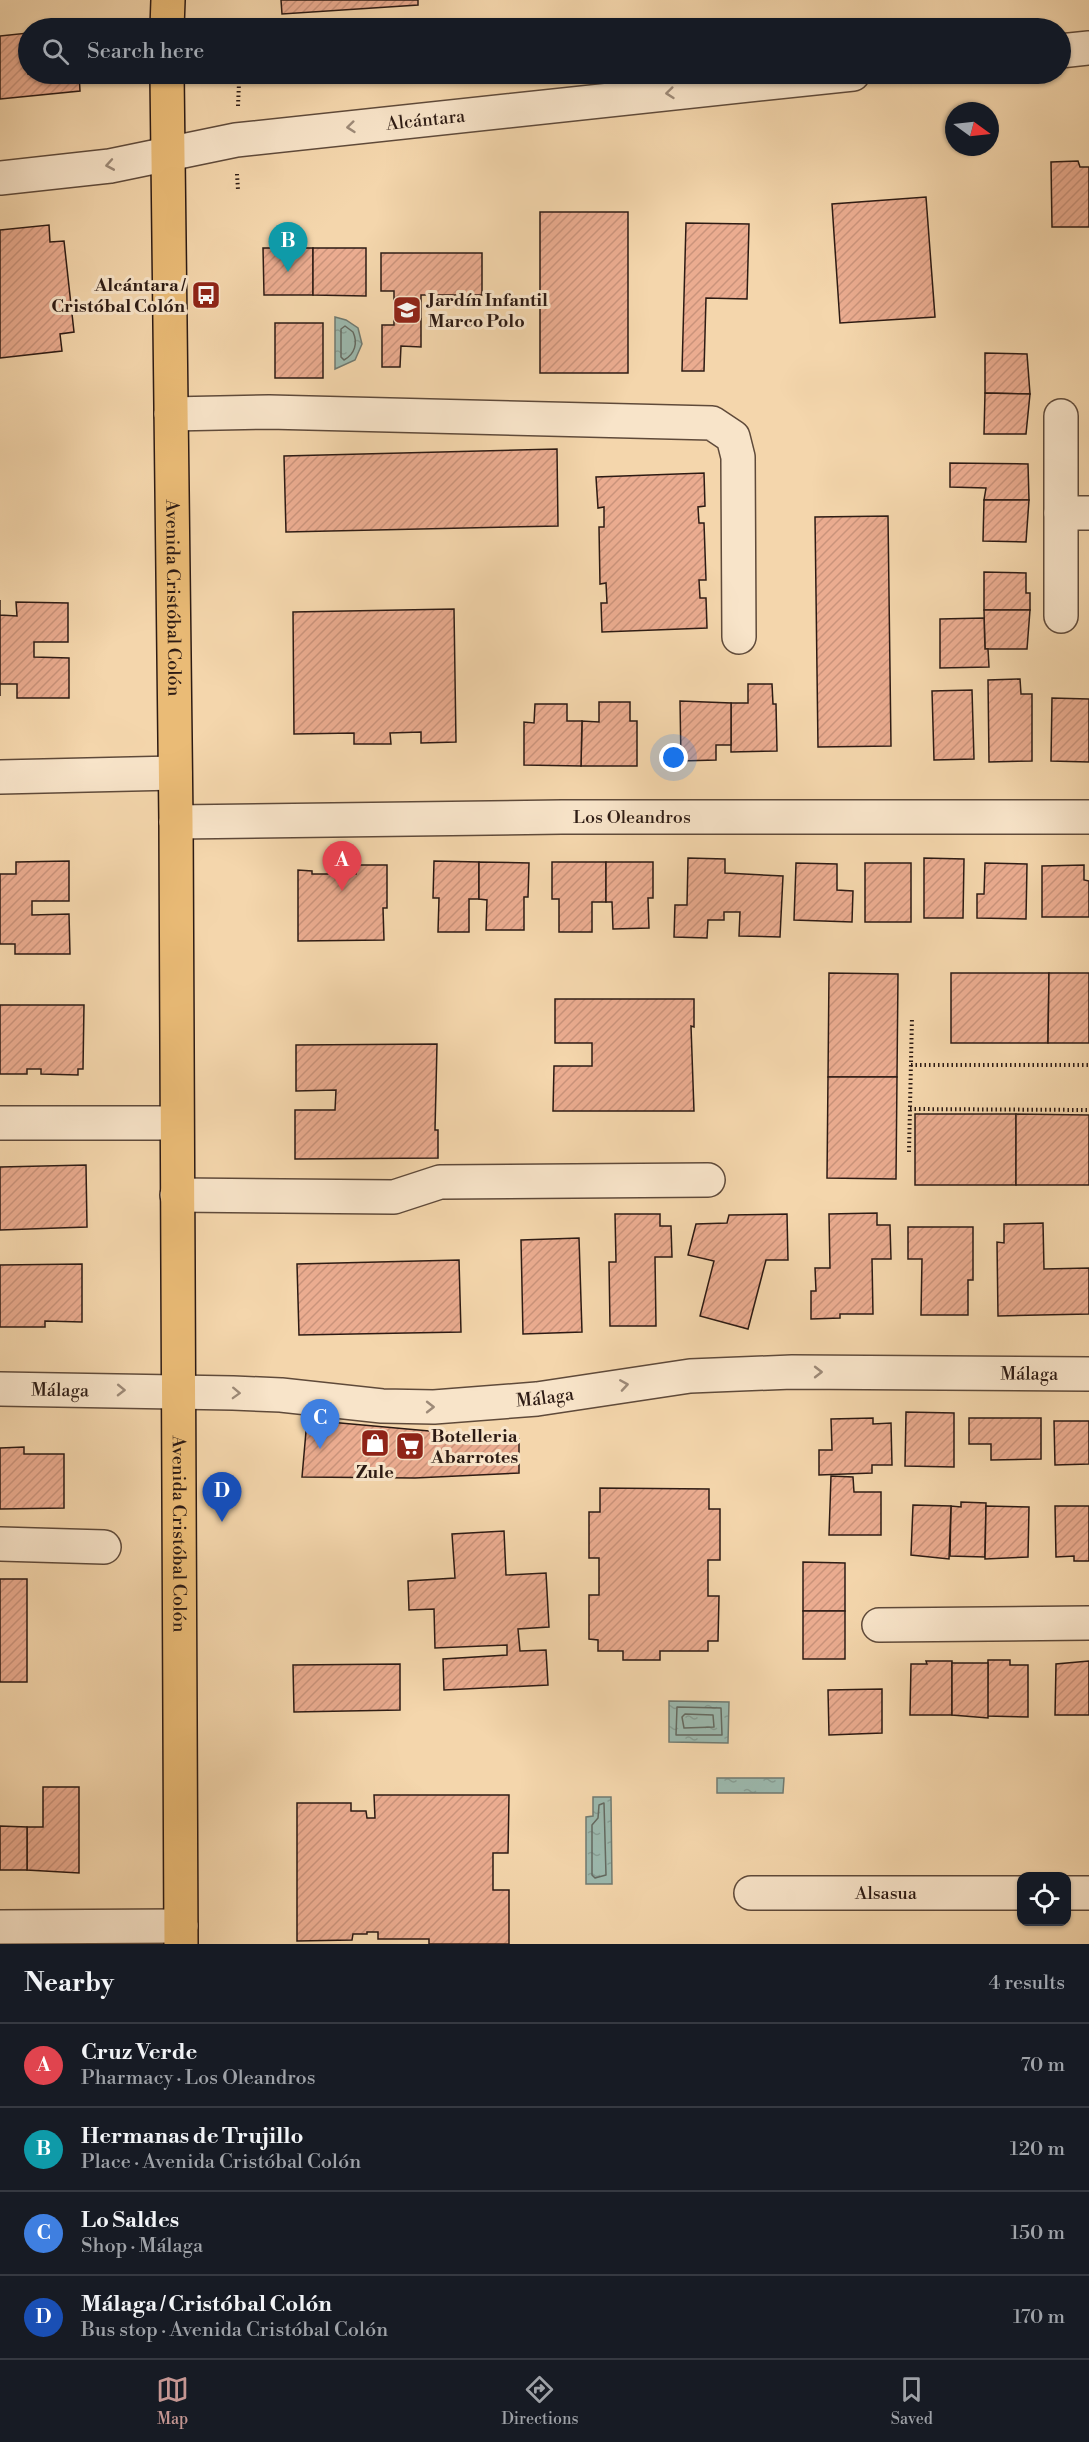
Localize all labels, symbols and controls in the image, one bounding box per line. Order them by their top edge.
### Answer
search box [18,18,1071,84]
icon: search [39,35,72,68]
text: Search here [87,38,204,65]
one-way arrow [665,86,674,99]
north arrow [945,102,999,156]
street label: Alcántara [384,104,467,135]
one-way arrow [346,121,355,133]
one-way arrow [106,158,116,171]
pin: B [268,222,308,272]
place label: Alcántara / Cristóbal Colón [51,274,187,318]
bus stop icon: Alcántara / Cristóbal Colón [190,279,222,311]
place label: Jardín Infantil Marco Polo [425,289,548,333]
school or university icon: Jardín Infantil Marco Polo [391,294,423,326]
street label: Avenida Cristóbal Colón [161,498,186,697]
your location [659,743,688,772]
street label: Los Oleandros [573,806,691,829]
pin: A [322,842,362,891]
street label: Málaga [1000,1362,1059,1385]
one-way arrow [813,1366,822,1378]
street label: Málaga [31,1378,90,1402]
one-way arrow [619,1380,628,1392]
street label: Málaga [515,1382,576,1412]
one-way arrow [117,1384,126,1396]
one-way arrow [231,1387,240,1400]
pin: C [300,1400,340,1449]
one-way arrow [425,1401,434,1413]
place label: Botelleria Abarrotes [430,1425,519,1469]
shop icon: Zule [359,1427,391,1459]
supermarket icon: Botelleria Abarrotes [394,1430,426,1462]
street label: Avenida Cristóbal Colón [167,1434,191,1633]
place label: Zule [356,1461,394,1484]
pin: D [202,1472,242,1522]
map controls [1017,1872,1071,1926]
button: locate [1017,1872,1071,1926]
street label: Alsasua [854,1882,918,1905]
text: Nearby [24,1967,114,1999]
text: 4 results [988,1971,1065,1996]
text: Cruz Verde [81,2039,197,2066]
text: A [36,2053,51,2078]
text: 70 m [1021,2053,1065,2078]
text: Pharmacy · Los Oleandros [81,2066,316,2091]
text: Hermanas de Trujillo [81,2123,303,2150]
text: B [36,2137,51,2162]
text: 120 m [1010,2137,1065,2162]
text: Place · Avenida Cristóbal Colón [81,2150,361,2175]
text: Lo Saldes [81,2207,179,2234]
text: C [36,2221,51,2246]
text: 150 m [1010,2221,1065,2246]
text: Shop · Málaga [81,2234,203,2259]
text: Málaga / Cristóbal Colón [81,2291,332,2318]
text: D [36,2305,51,2330]
text: 170 m [1013,2305,1065,2330]
text: Bus stop · Avenida Cristóbal Colón [81,2318,388,2343]
tab: Map [156,2373,189,2429]
tab: Directions [501,2373,579,2429]
tab: Saved [891,2373,933,2429]

